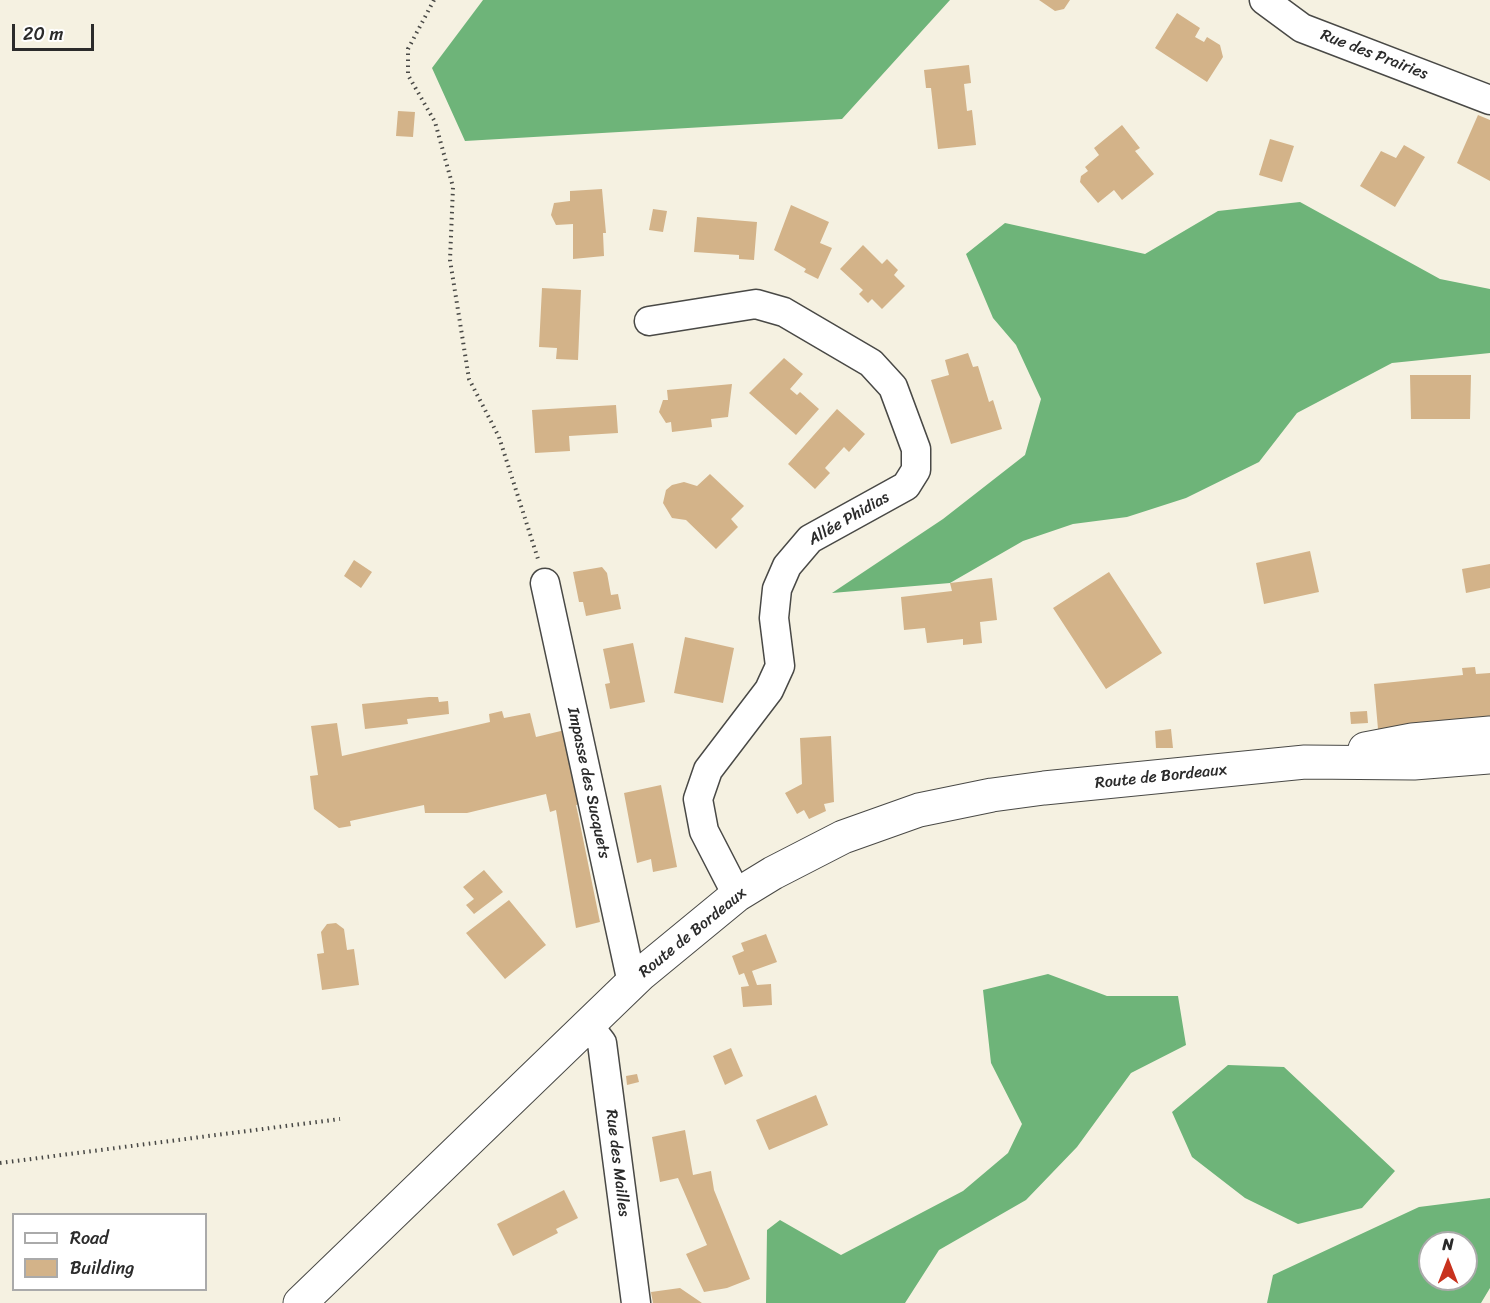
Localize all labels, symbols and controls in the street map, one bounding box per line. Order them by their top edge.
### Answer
scale bar [15,12,98,50]
text: 20 m [23,18,63,50]
street label: Rue des Prairies [1318,26,1430,84]
street label: Allée Phidias [805,488,893,550]
street label: Impasse des Sucquets [563,706,613,860]
street label: Route de Bordeaux [1094,761,1228,793]
street label: Route de Bordeaux [636,884,750,982]
street label: Rue des Mailles [601,1108,633,1218]
legend [12,1213,207,1291]
text: Road [70,1222,109,1254]
text: N [1442,1230,1454,1259]
north arrow [1418,1231,1478,1291]
text: Building [70,1252,134,1284]

